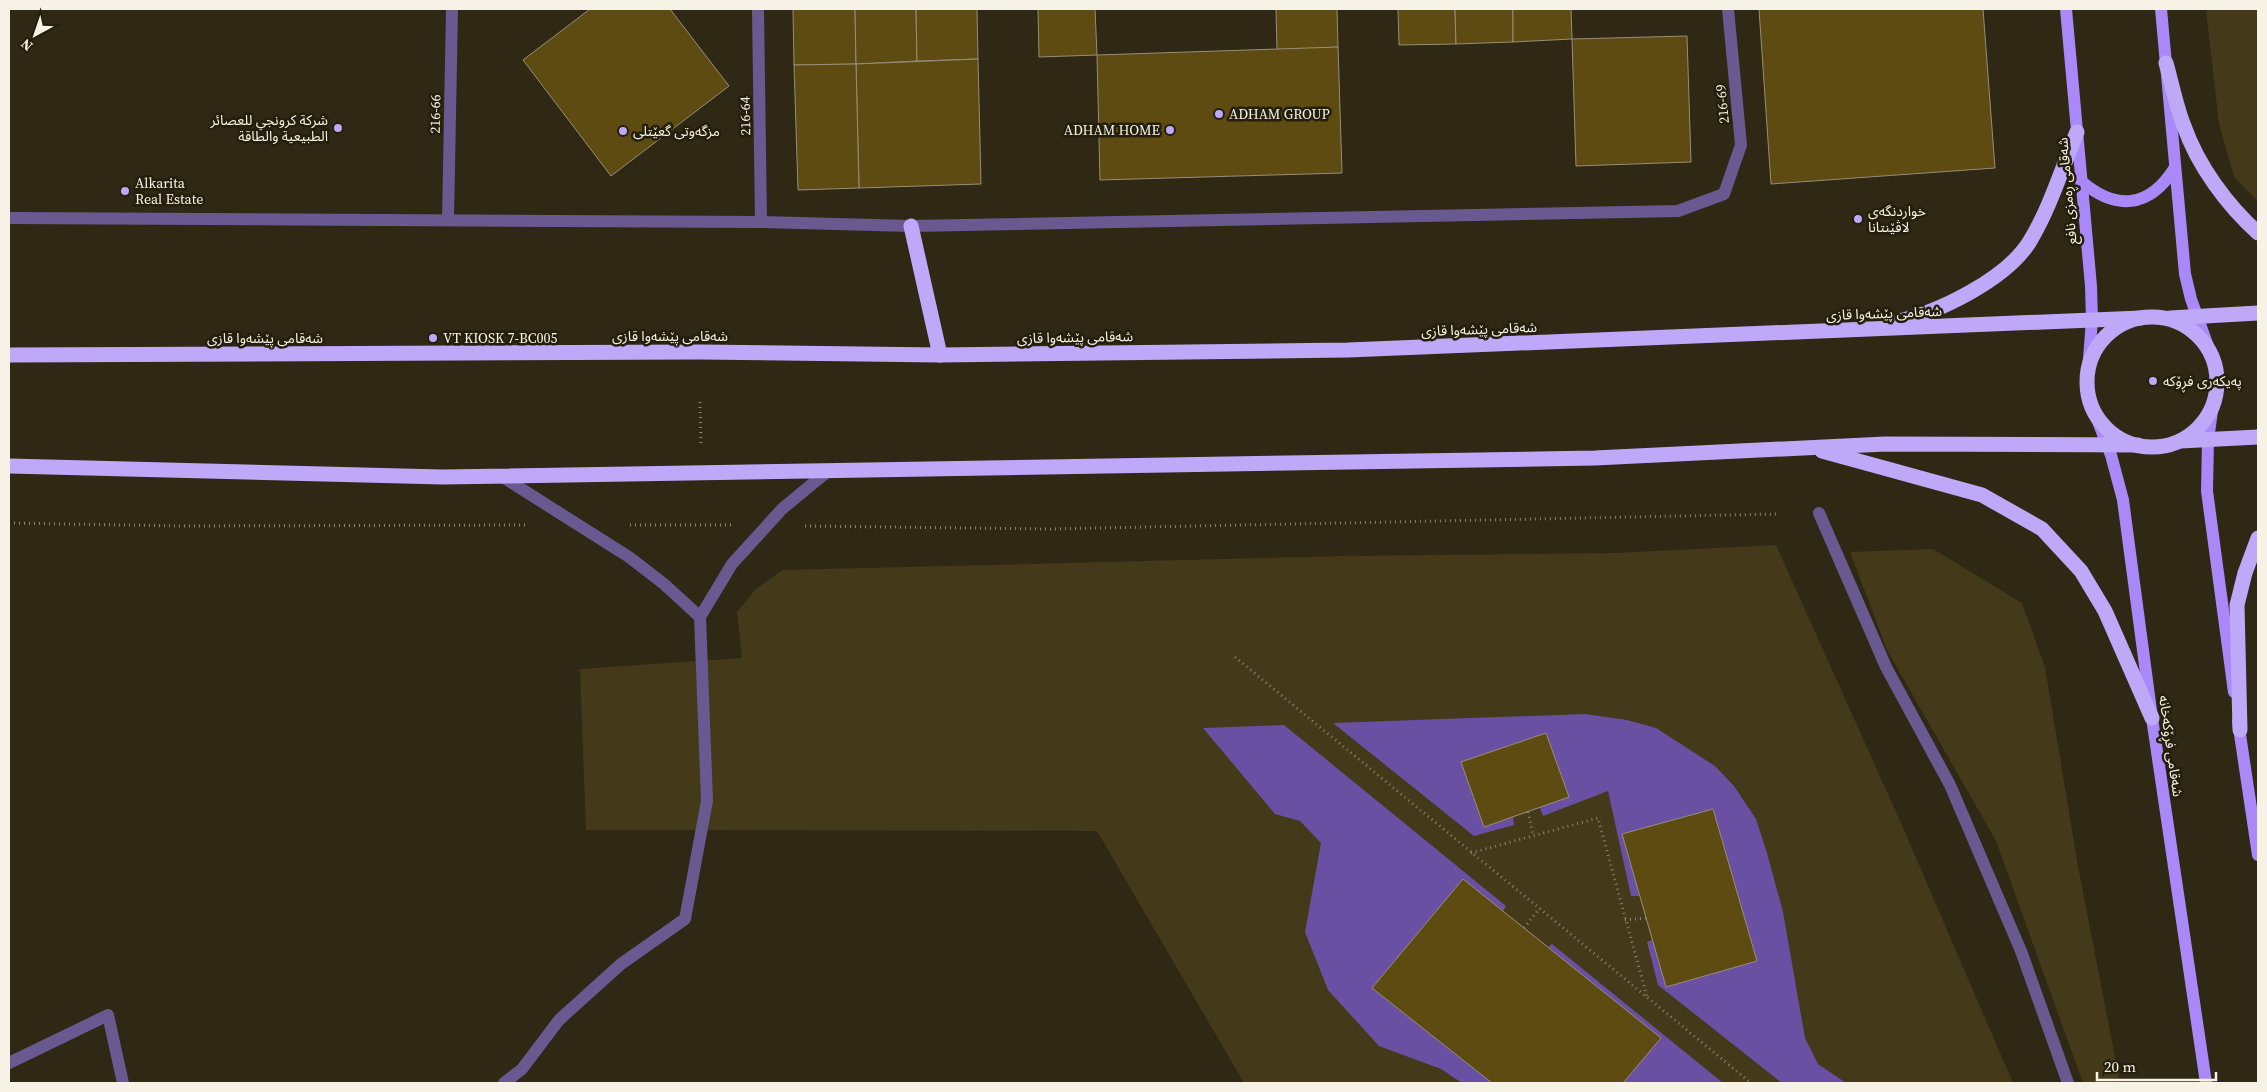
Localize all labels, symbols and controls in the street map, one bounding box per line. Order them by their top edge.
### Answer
north arrow [10,10,60,60]
text: N [16,34,37,56]
street label: 216-69 [1710,83,1734,125]
street label: 216-66 [425,94,445,134]
street label: 216-64 [735,96,755,136]
place label: ADHAM GROUP [1229,104,1330,124]
marker: ADHAM GROUP [1213,108,1225,120]
place label: شركة كرونجي للعصائر الطبيعية والطاقة [210,110,328,146]
place label: ADHAM HOME [1064,120,1160,140]
place label: مزگەوتی گعێتلی [633,121,720,141]
marker: شركة كرونجي للعصائر الطبيعية والطاقة [332,122,344,134]
marker: ADHAM HOME [1164,124,1176,136]
marker: مزگەوتی گعێتلی [617,125,629,137]
street label: شەقامی ڕەمزی نافع [2052,136,2084,245]
place label: Alkarita Real Estate [135,173,203,209]
marker: Alkarita Real Estate [119,185,131,197]
place label: خواردنگەی لاڤێنتانا [1868,201,1926,237]
marker: خواردنگەی لاڤێنتانا [1852,213,1864,225]
street label: شەقامی پێشەوا قازی [1826,301,1942,325]
street label: شەقامی پێشەوا قازی [1421,317,1537,341]
street label: شەقامی پێشەوا قازی [612,326,728,346]
street label: شەقامی پێشەوا قازی [1017,326,1133,348]
street label: شەقامی پێشەوا قازی [207,328,323,348]
place label: VT KIOSK 7-BC005 [443,328,557,348]
marker: VT KIOSK 7-BC005 [427,332,439,344]
place label: پەیکەری فڕۆکە [2163,371,2242,393]
marker: پەیکەری فڕۆکە [2147,375,2159,387]
street label: شەقامی فڕۆکەخانە [2152,694,2188,798]
scale bar [2097,1050,2216,1082]
text: 20 m [2104,1056,2136,1077]

